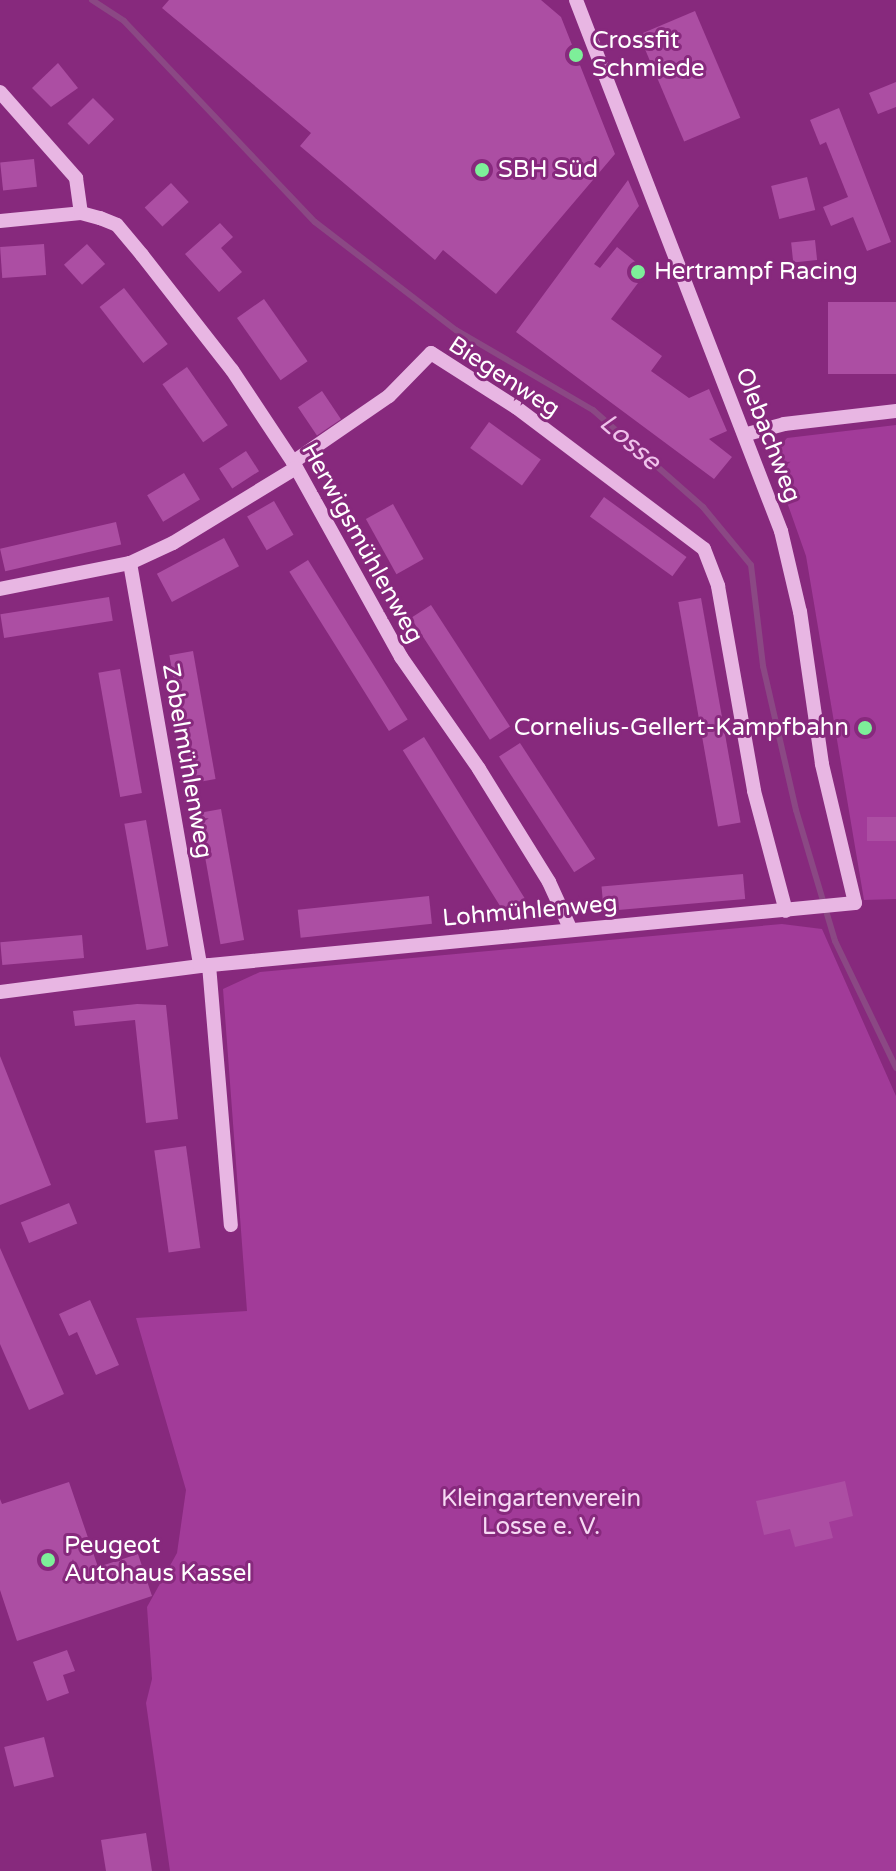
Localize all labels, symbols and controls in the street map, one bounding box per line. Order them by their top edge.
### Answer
place label: Crossfit Schmiede [592,27,705,83]
marker: Crossfit Schmiede [567,46,585,64]
place label: SBH Süd [498,156,598,184]
marker: SBH Süd [473,161,491,179]
place label: Hertrampf Racing [654,258,858,286]
marker: Hertrampf Racing [629,263,647,281]
street label: Biegenweg [443,330,565,424]
street label: Olebachweg [729,363,807,507]
water label: Losse [593,407,667,477]
street label: Herwigsmühlenweg [295,438,429,648]
street label: Zobelmühlenweg [156,661,218,861]
place label: Cornelius-Gellert-Kampfbahn [514,714,849,742]
marker: Cornelius-Gellert-Kampfbahn [856,719,874,737]
street label: Lohmühlenweg [441,889,619,933]
park label: Kleingartenverein Losse e. V. [441,1485,641,1541]
place label: Peugeot Autohaus Kassel [64,1532,252,1588]
marker: Peugeot Autohaus Kassel [39,1551,57,1569]

